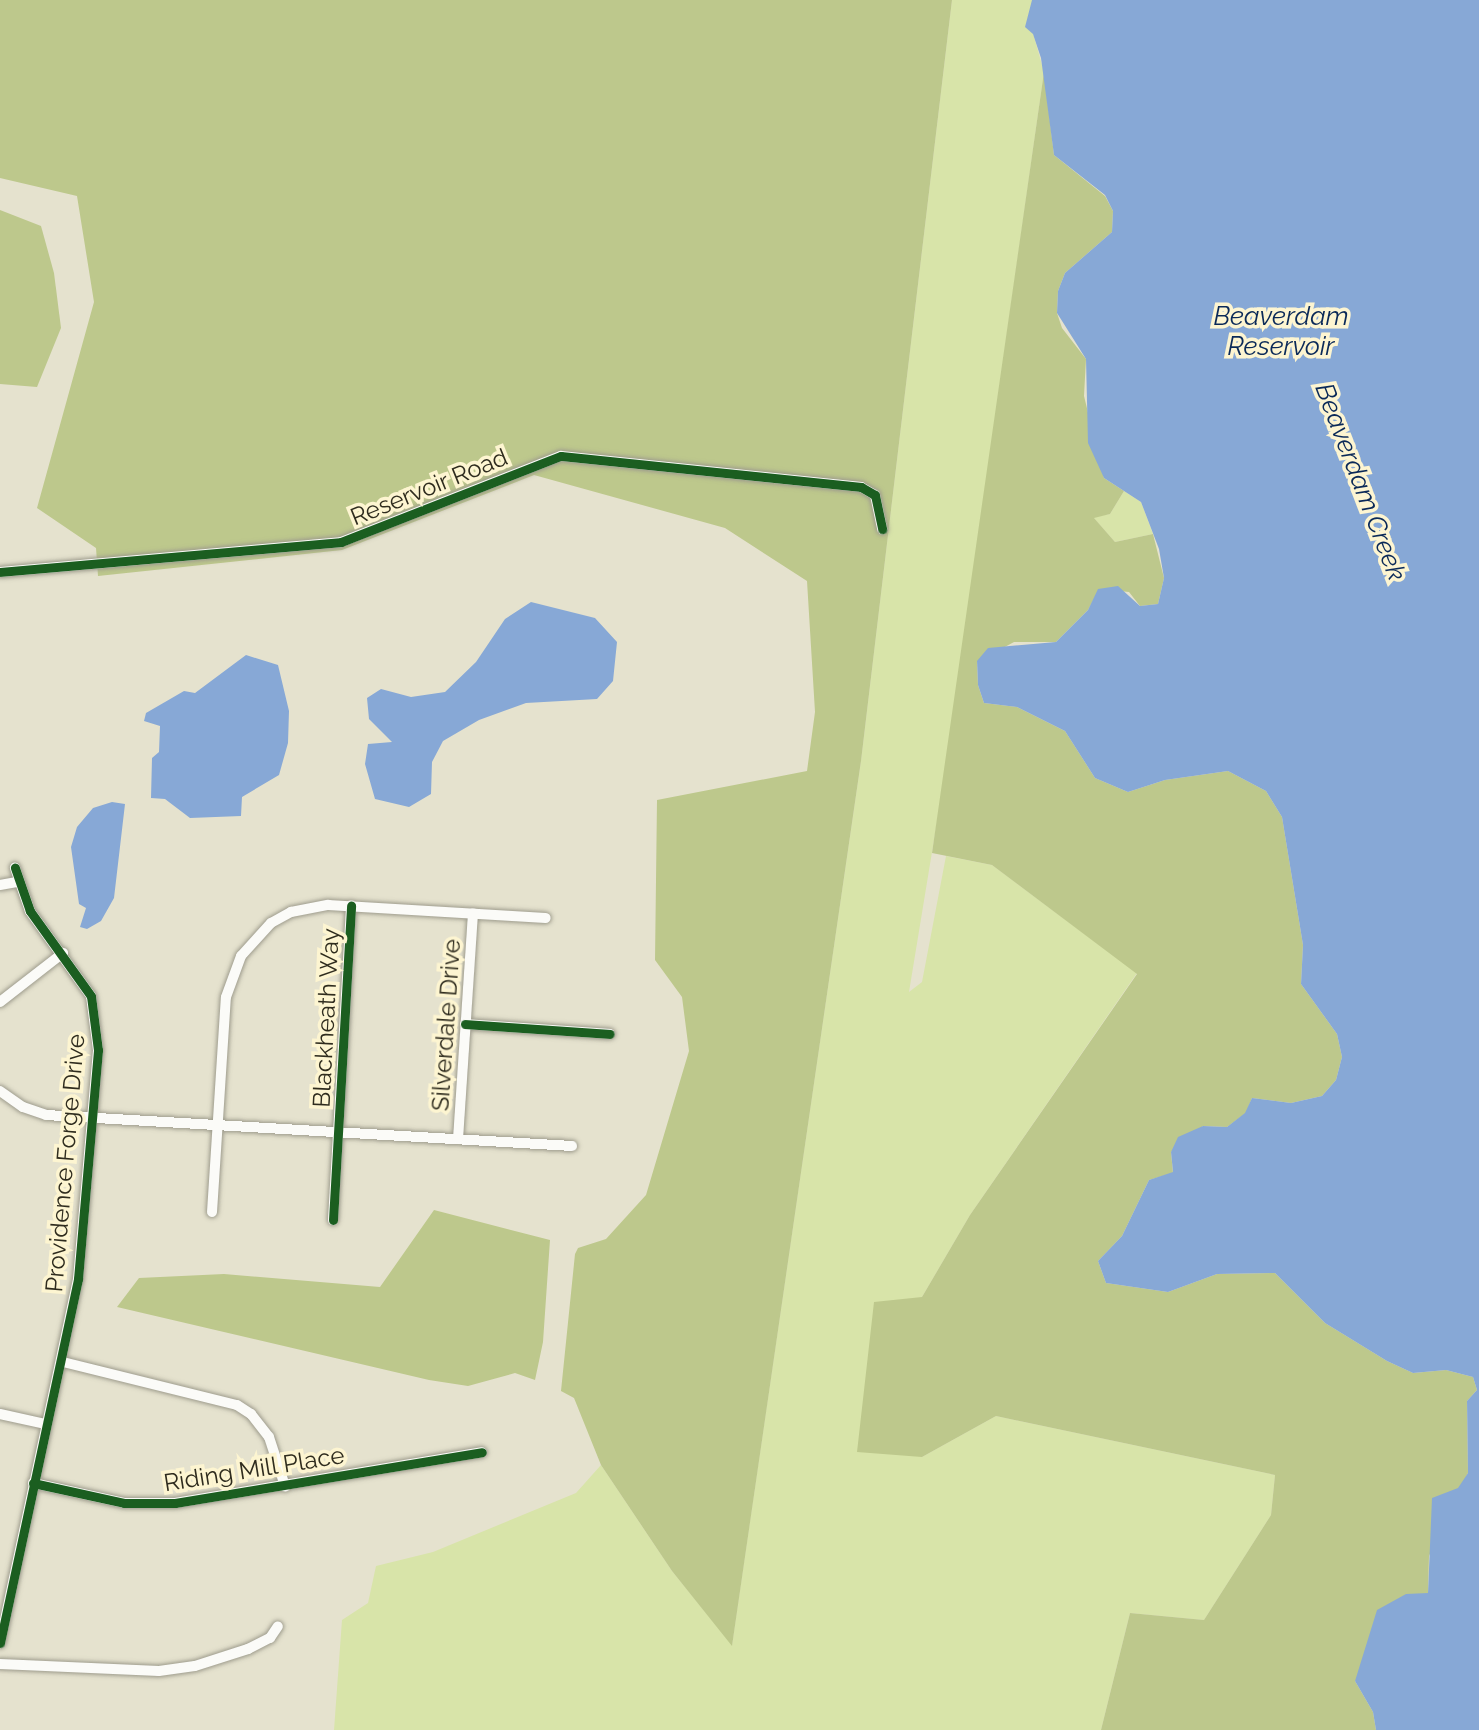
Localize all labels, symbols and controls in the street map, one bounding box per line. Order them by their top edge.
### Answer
water label: Beaverdam Reservoir [1213,301,1349,362]
water label: Beaverdam Creek [1308,379,1412,585]
street label: Reservoir Road [346,442,512,532]
street label: Blackheath Way [307,927,345,1109]
street label: Silverdale Drive [426,938,466,1112]
street label: Providence Forge Drive [39,1033,91,1293]
street label: Riding Mill Place [161,1440,347,1498]

